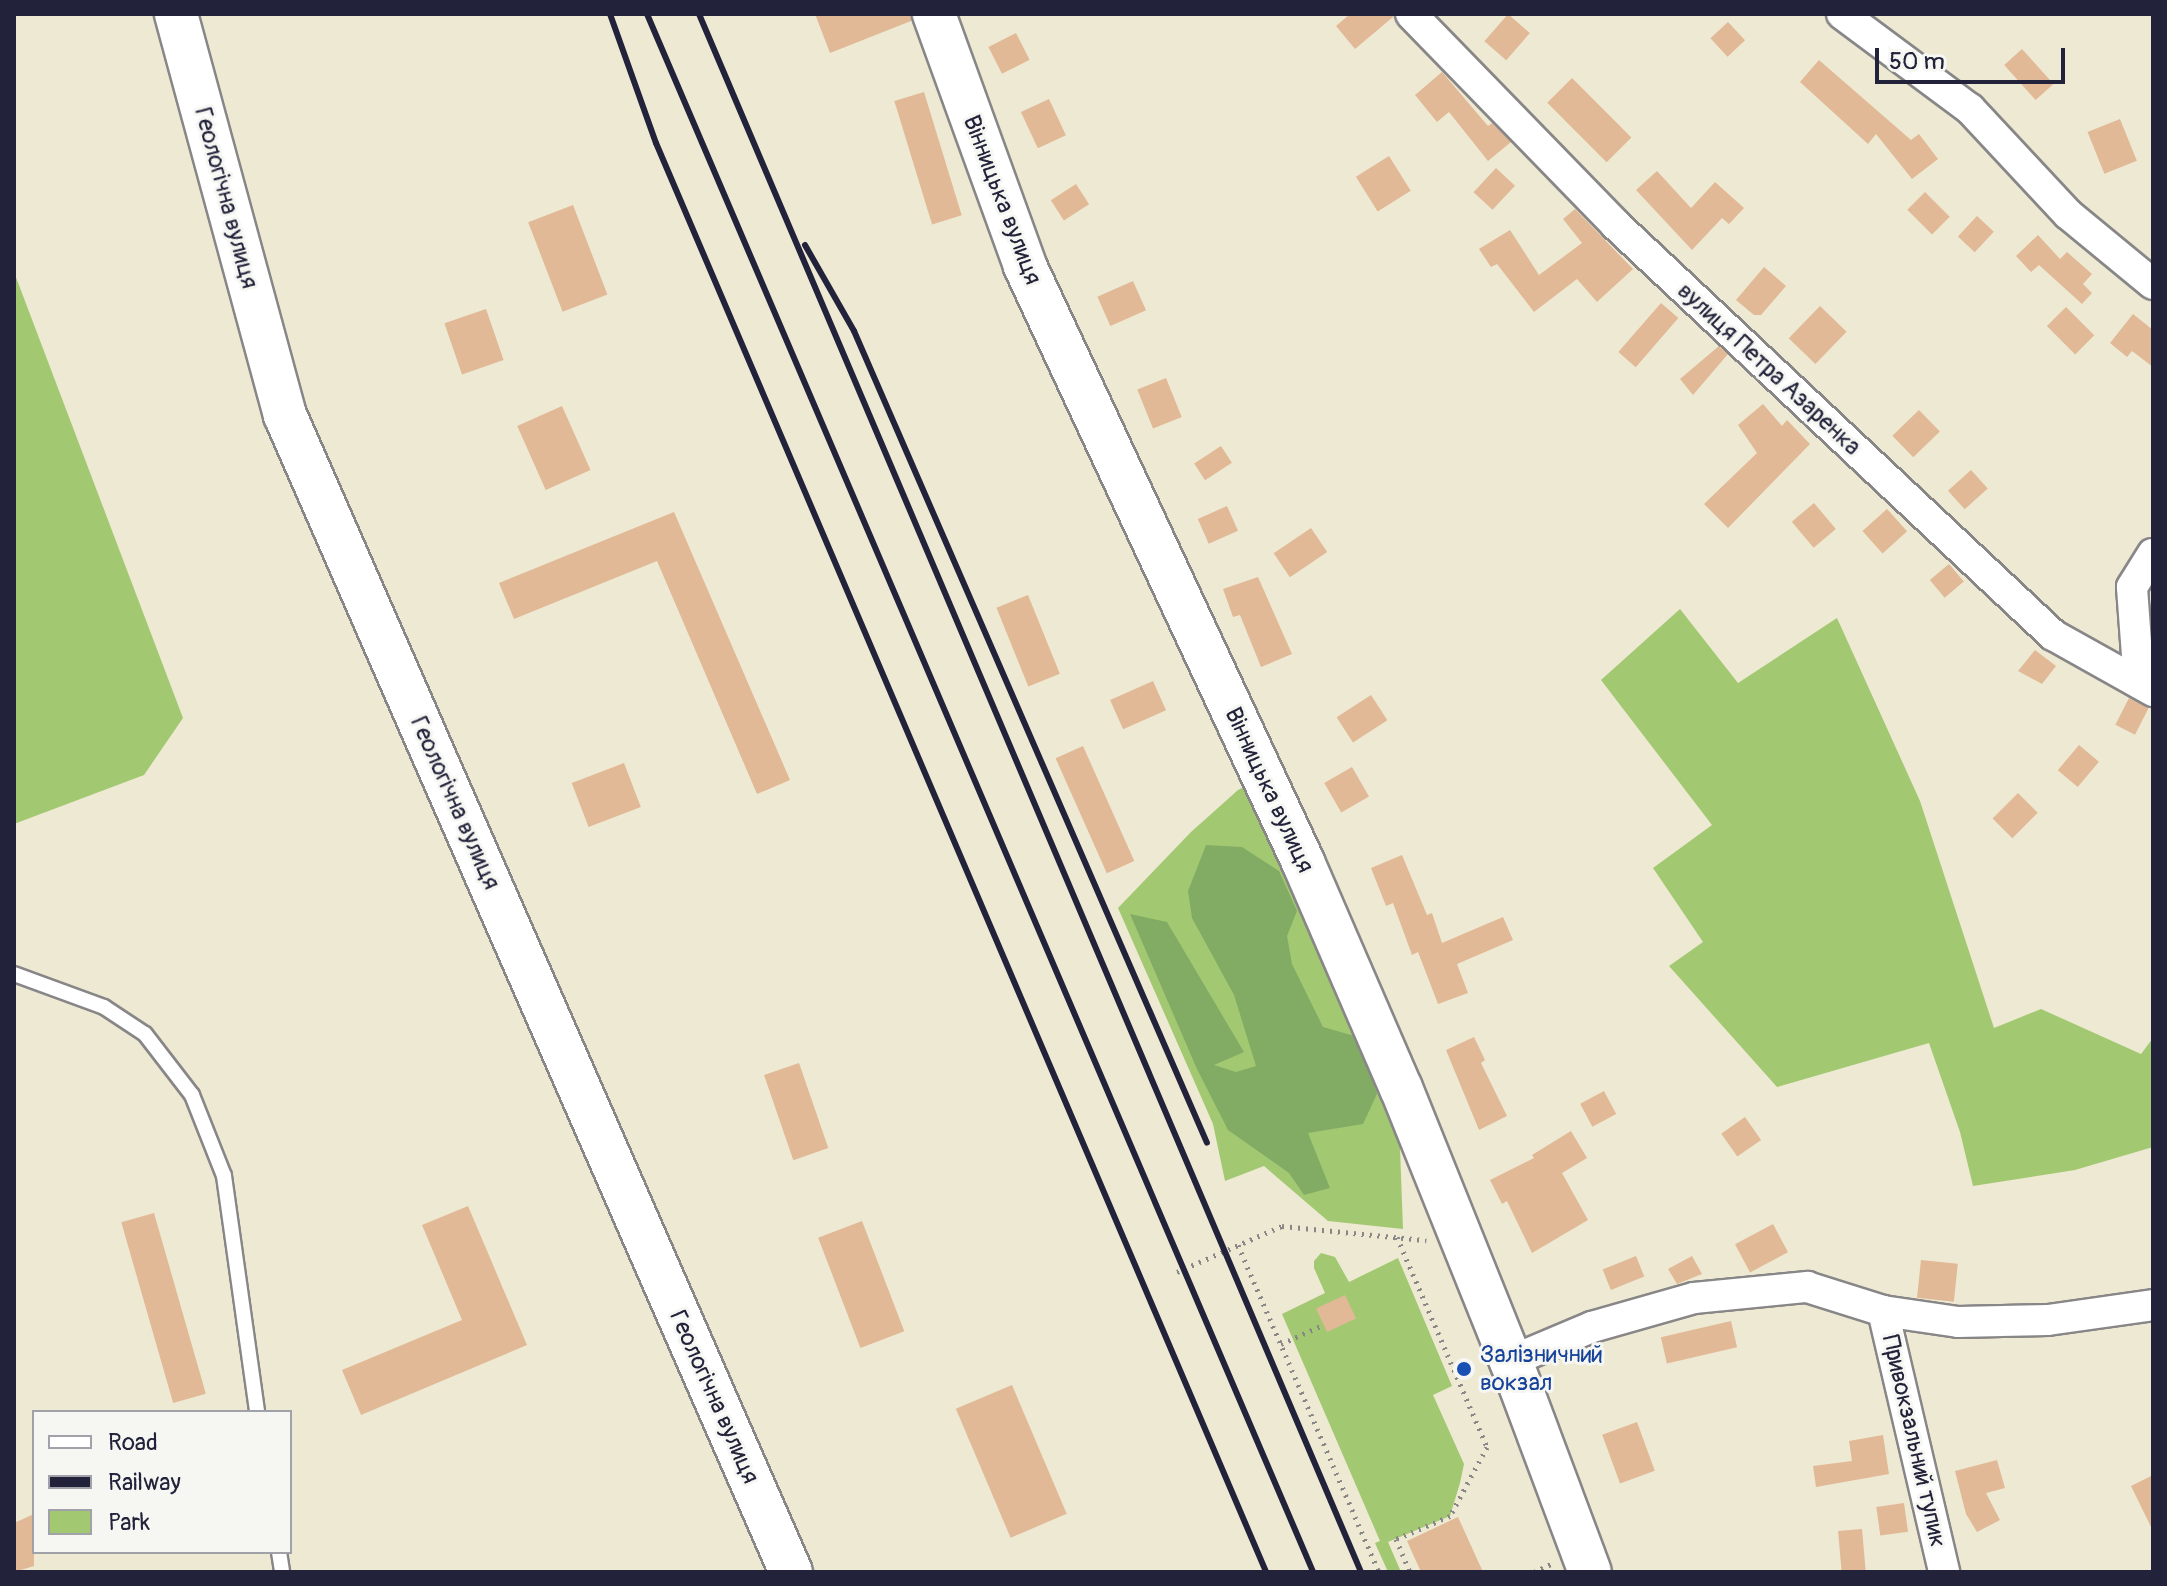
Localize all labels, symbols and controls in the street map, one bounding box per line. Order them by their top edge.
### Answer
scale bar [1879,32,2069,82]
text: 50 m [1889,47,1945,76]
street label: Геологічна вулиця [188,104,264,292]
street label: Вінницька вулиця [956,111,1048,289]
street label: вулиця Петра Азаренка [1671,277,1867,461]
street label: Вінницька вулиця [1218,703,1320,877]
street label: Геологічна вулиця [404,712,506,894]
street label: Геологічна вулиця [663,1306,765,1488]
street label: Привокзальний тупик [1876,1332,1952,1550]
place label: Залізничний вокзал [1480,1341,1603,1397]
marker: Залізничний вокзал [1455,1360,1473,1378]
legend [32,1410,292,1554]
text: Road [108,1428,158,1457]
text: Railway [108,1468,181,1497]
text: Park [108,1508,150,1537]

